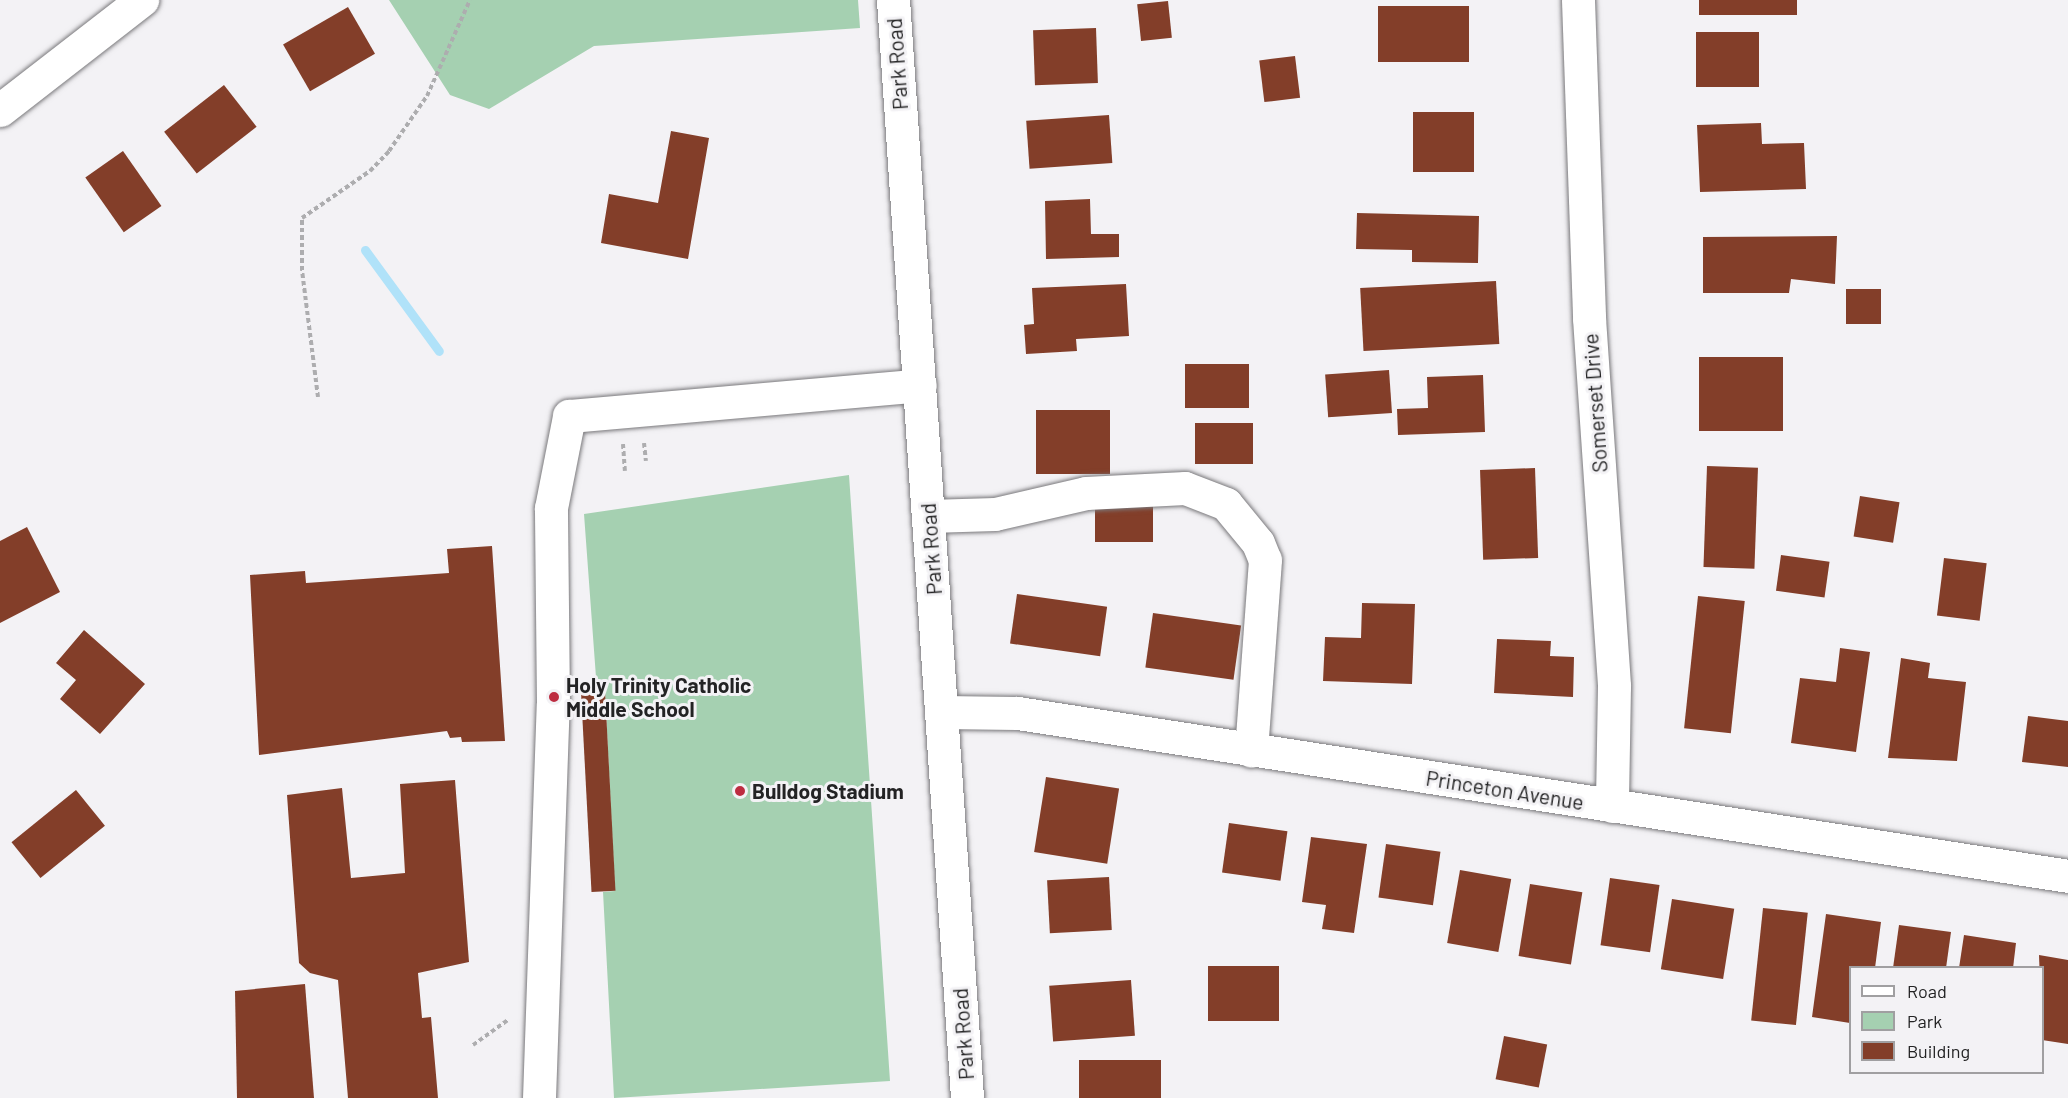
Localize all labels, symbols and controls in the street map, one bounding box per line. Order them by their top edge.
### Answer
street label: Park Road [881,17,913,111]
street label: Somerset Drive [1578,333,1612,473]
street label: Park Road [915,502,947,596]
place label: Holy Trinity Catholic Middle School [566,672,751,722]
marker: Holy Trinity Catholic Middle School [547,690,561,704]
street label: Princeton Avenue [1424,765,1586,815]
place label: Bulldog Stadium [752,778,904,804]
marker: Bulldog Stadium [733,784,747,798]
legend [1849,966,2044,1074]
text: Road [1907,980,1947,1002]
street label: Park Road [947,987,979,1081]
text: Park [1907,1010,1942,1032]
text: Building [1907,1040,1970,1062]

